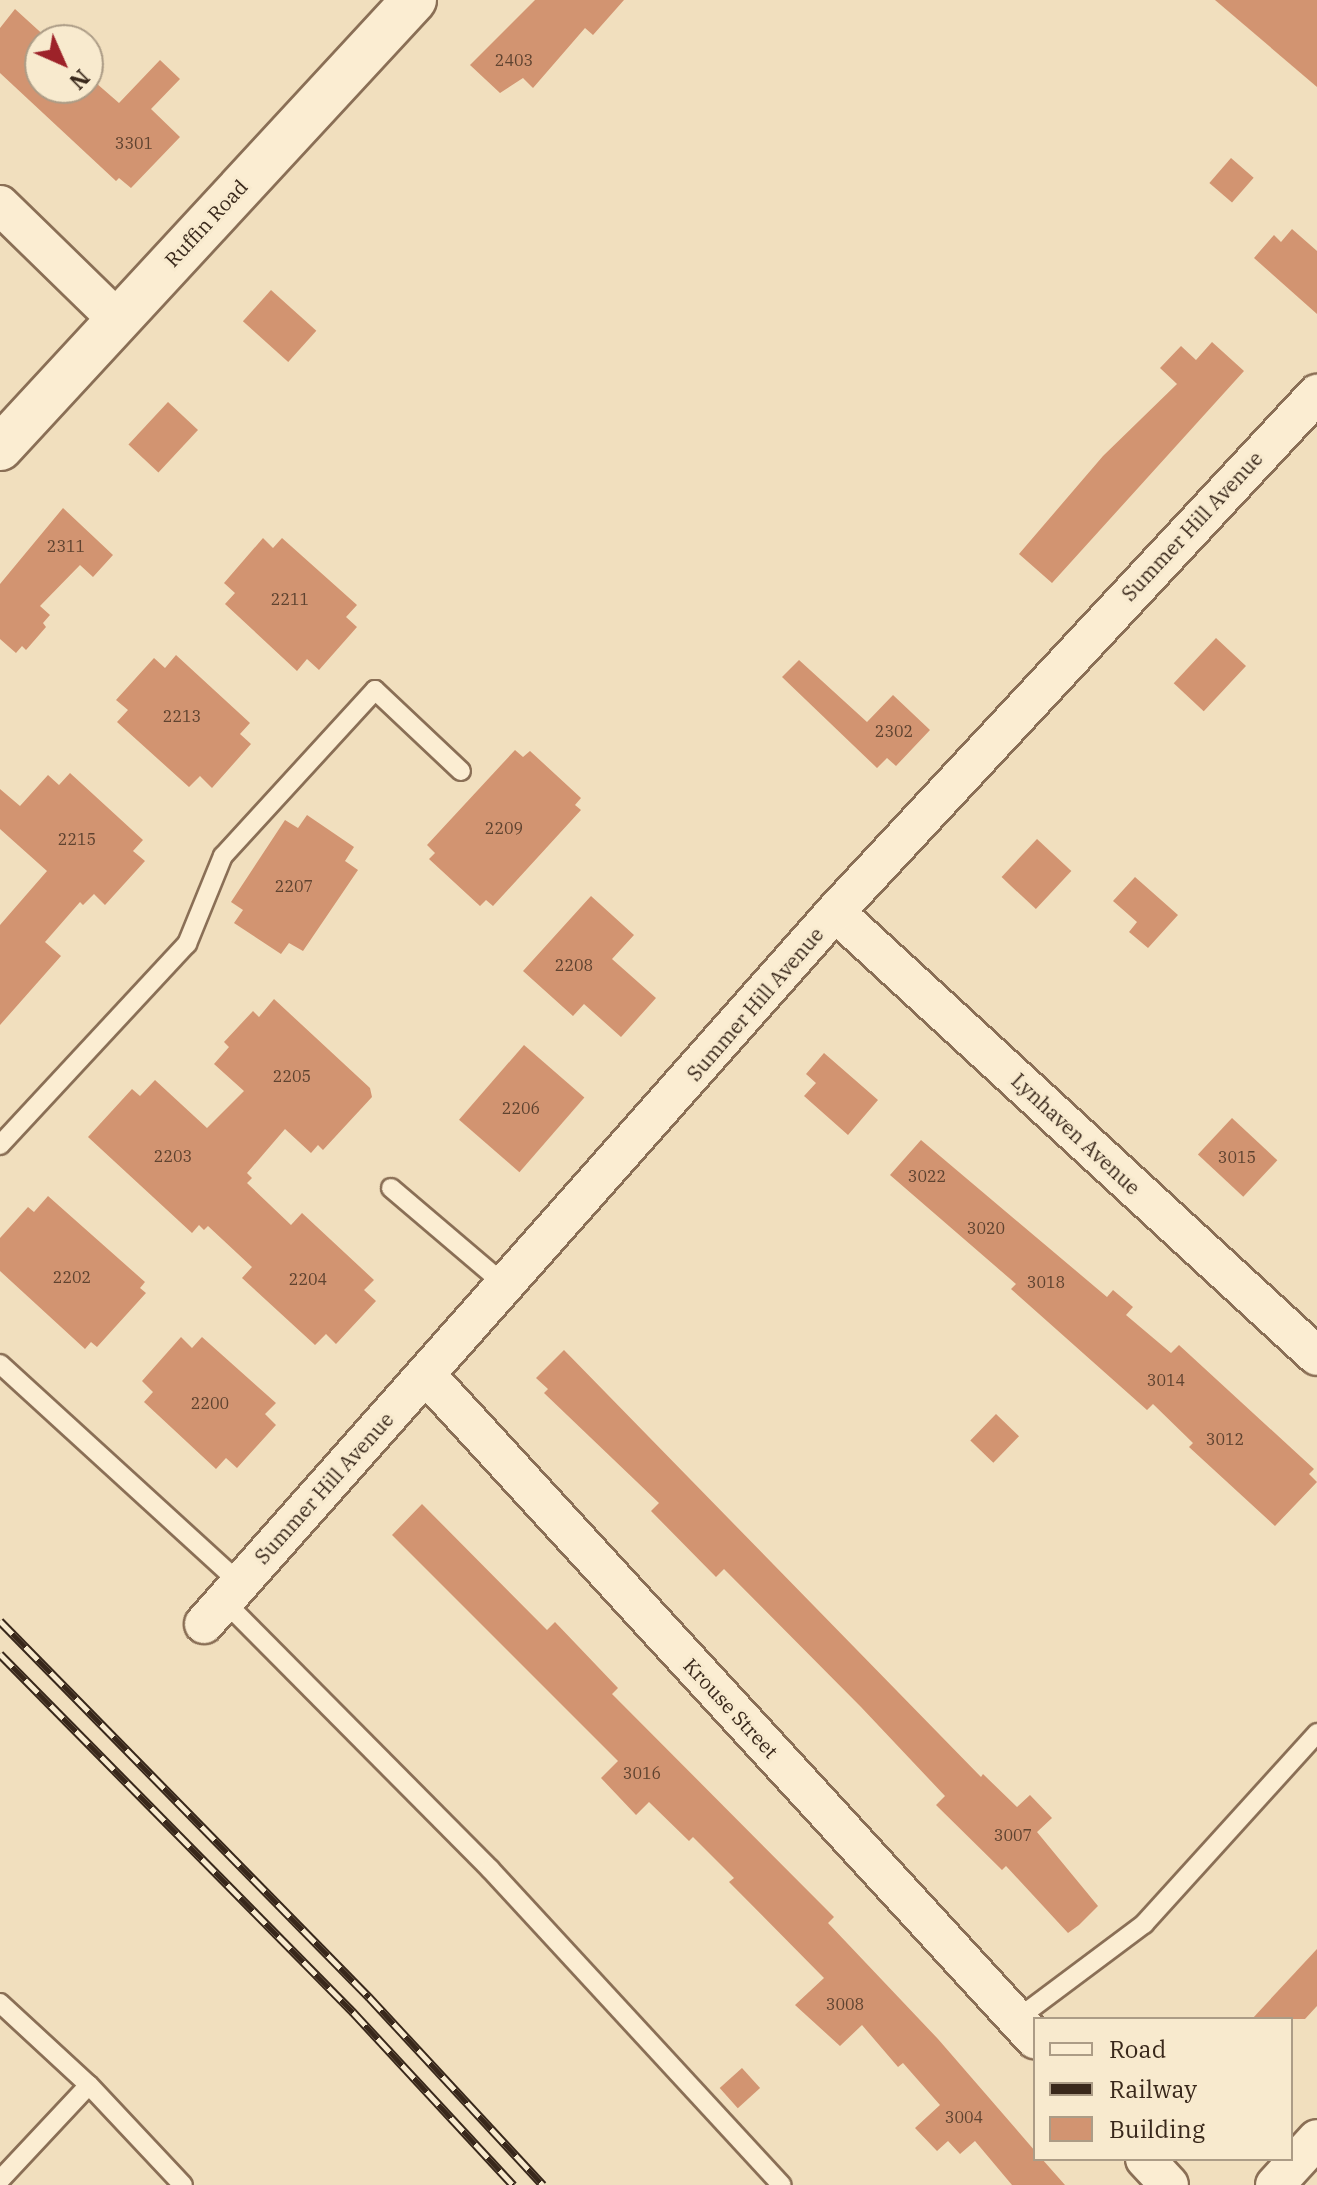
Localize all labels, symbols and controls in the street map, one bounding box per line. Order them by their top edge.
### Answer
north arrow [24,24,104,104]
house number: 2403 [495,50,533,70]
text: N [64,64,96,96]
house number: 3301 [115,133,153,153]
street label: Ruffin Road [160,174,252,272]
street label: Summer Hill Avenue [1117,446,1267,606]
house number: 2311 [47,536,85,556]
house number: 2211 [271,589,309,609]
house number: 2213 [163,706,201,726]
house number: 2302 [875,721,913,741]
house number: 2209 [485,818,523,838]
house number: 2215 [58,829,96,849]
house number: 2207 [275,876,313,896]
street label: Summer Hill Avenue [682,922,828,1086]
house number: 2208 [555,955,593,975]
house number: 2205 [273,1066,311,1086]
street label: Lynhaven Avenue [1007,1068,1145,1200]
house number: 2206 [502,1098,540,1118]
house number: 2203 [154,1146,192,1166]
house number: 3015 [1218,1147,1256,1167]
house number: 3022 [908,1166,946,1186]
house number: 3020 [967,1218,1005,1238]
house number: 2202 [53,1267,91,1287]
house number: 2204 [289,1269,327,1289]
house number: 3018 [1027,1272,1065,1292]
house number: 3014 [1147,1370,1185,1390]
house number: 2200 [191,1393,229,1413]
street label: Summer Hill Avenue [250,1407,398,1569]
house number: 3012 [1206,1429,1244,1449]
street label: Krouse Street [679,1653,783,1763]
house number: 3016 [623,1763,661,1783]
house number: 3007 [994,1825,1032,1845]
house number: 3008 [826,1994,864,2014]
legend [1033,2017,1293,2161]
text: Road [1109,2033,1166,2065]
text: Railway [1109,2073,1197,2105]
house number: 3004 [945,2107,983,2127]
text: Building [1109,2113,1205,2145]

